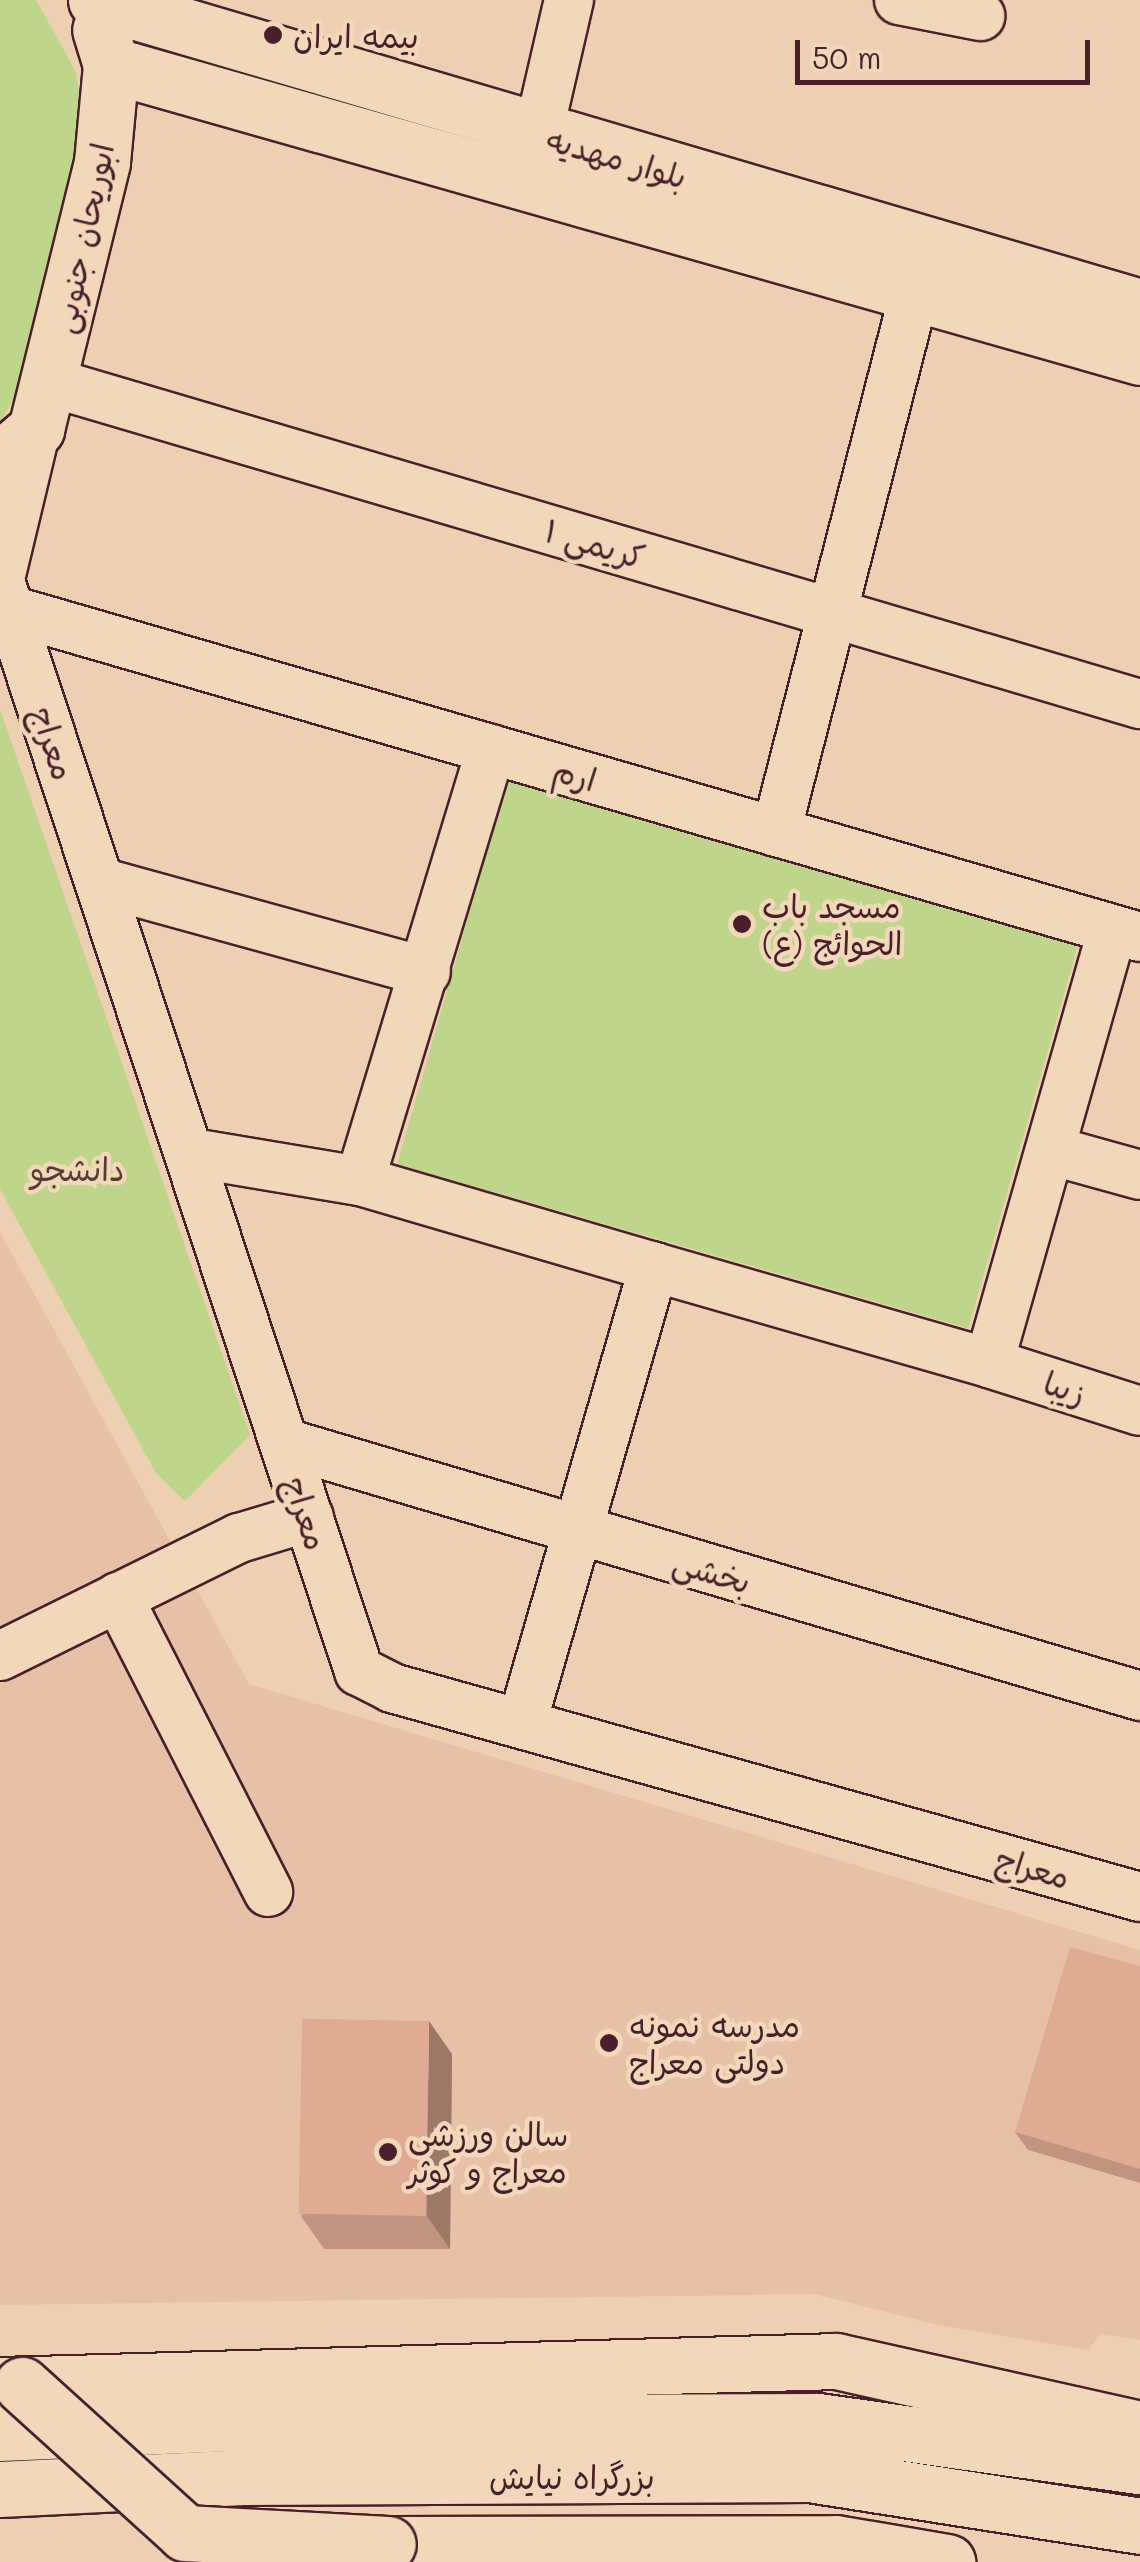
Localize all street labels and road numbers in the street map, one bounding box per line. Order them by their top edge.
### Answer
street label: بلوار مهدیه [543,119,691,195]
street label: ابوریحان جنوبی [43,139,121,337]
street label: کریمی ۱ [540,510,650,576]
street label: معراج [24,701,84,785]
street label: ارم [549,750,601,798]
street label: زیبا [1039,1362,1091,1412]
street label: معراج [277,1471,337,1555]
street label: بخشی [669,1542,755,1600]
street label: معراج [992,1838,1074,1896]
street label: بزرگراه نیایش [489,2457,655,2495]

